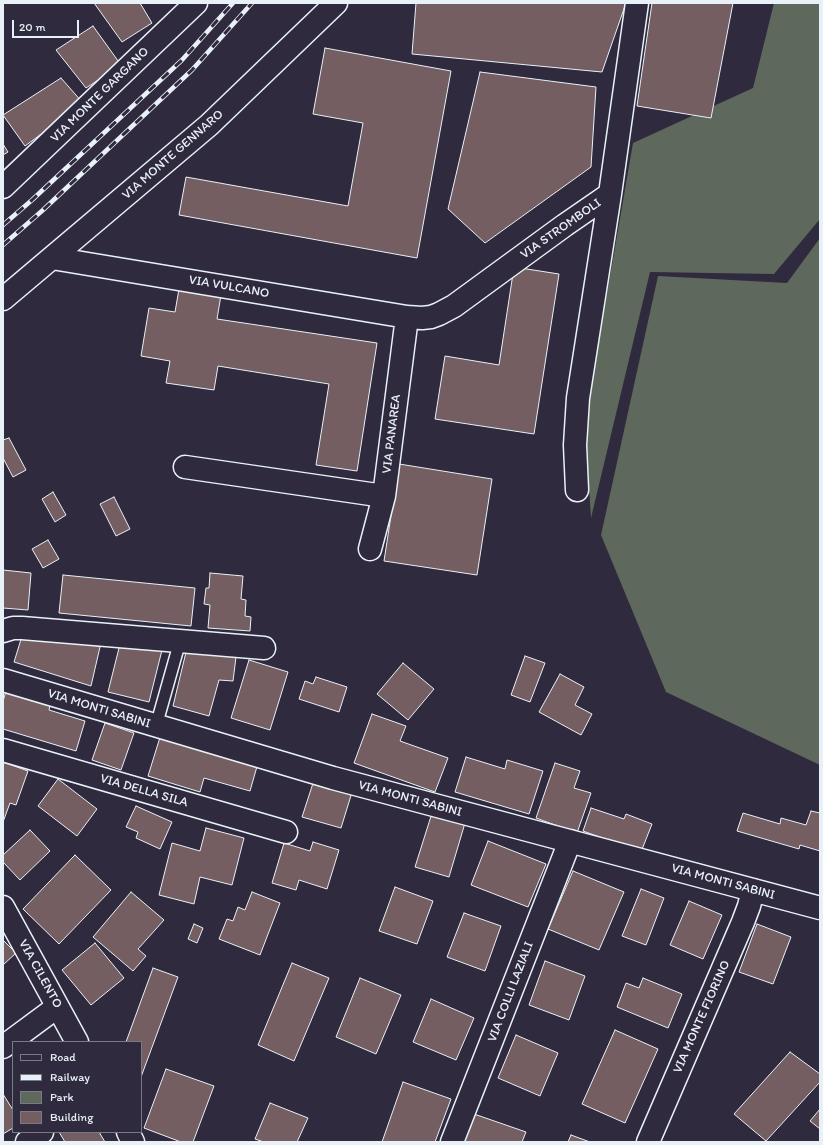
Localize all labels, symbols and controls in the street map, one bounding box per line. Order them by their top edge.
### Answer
scale bar [14,12,81,38]
text: 20 m [19,20,46,34]
street label: VIA MONTE GARGANO [48,44,152,146]
street label: VIA MONTE GENNARO [119,107,227,203]
street label: VIA STROMBOLI [518,195,604,263]
street label: VIA VULCANO [188,272,270,302]
street label: VIA PANAREA [379,393,405,475]
street label: VIA MONTI SABINI [46,686,152,732]
street label: VIA DELLA SILA [98,771,190,811]
street label: VIA MONTI SABINI [356,778,464,820]
street label: VIA MONTI SABINI [669,861,777,903]
street label: VIA CILENTO [15,937,65,1011]
street label: VIA COLLI LAZIALI [485,940,537,1044]
street label: VIA MONTE FIORINO [670,958,734,1076]
legend [12,1041,142,1133]
text: Road [50,1050,76,1064]
text: Railway [50,1070,90,1084]
text: Park [50,1090,74,1104]
text: Building [50,1110,93,1124]

